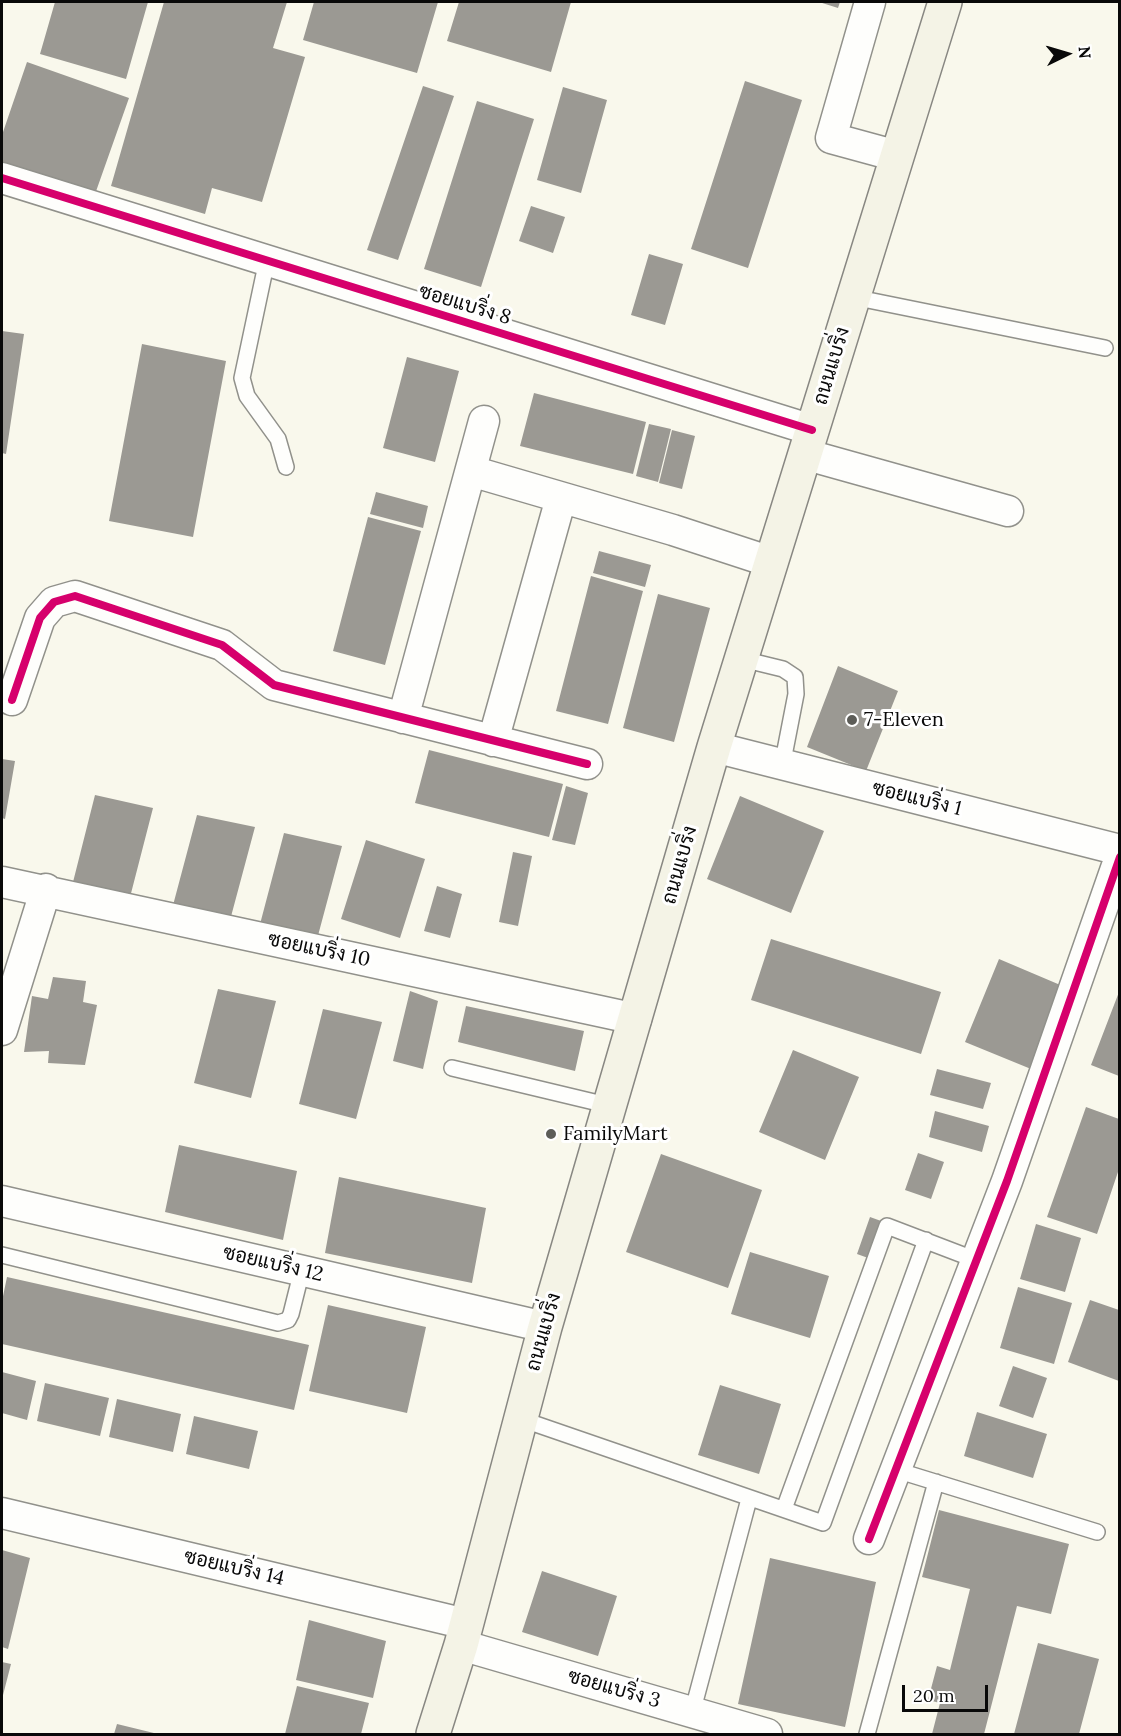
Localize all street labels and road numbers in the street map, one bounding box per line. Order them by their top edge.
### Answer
street label: ซอยแบริ่ง 8 [416,280,514,330]
street label: ถนนแบริ่ง [809,324,855,408]
street label: ซอยแบริ่ง 1 [870,776,964,822]
street label: ถนนแบริ่ง [657,823,703,907]
street label: ซอยแบริ่ง 10 [266,927,372,973]
street label: ซอยแบริ่ง 12 [221,1241,325,1287]
street label: ถนนแบริ่ง [521,1290,567,1374]
street label: ซอยแบริ่ง 14 [182,1545,286,1591]
street label: ซอยแบริ่ง 3 [565,1664,663,1714]

